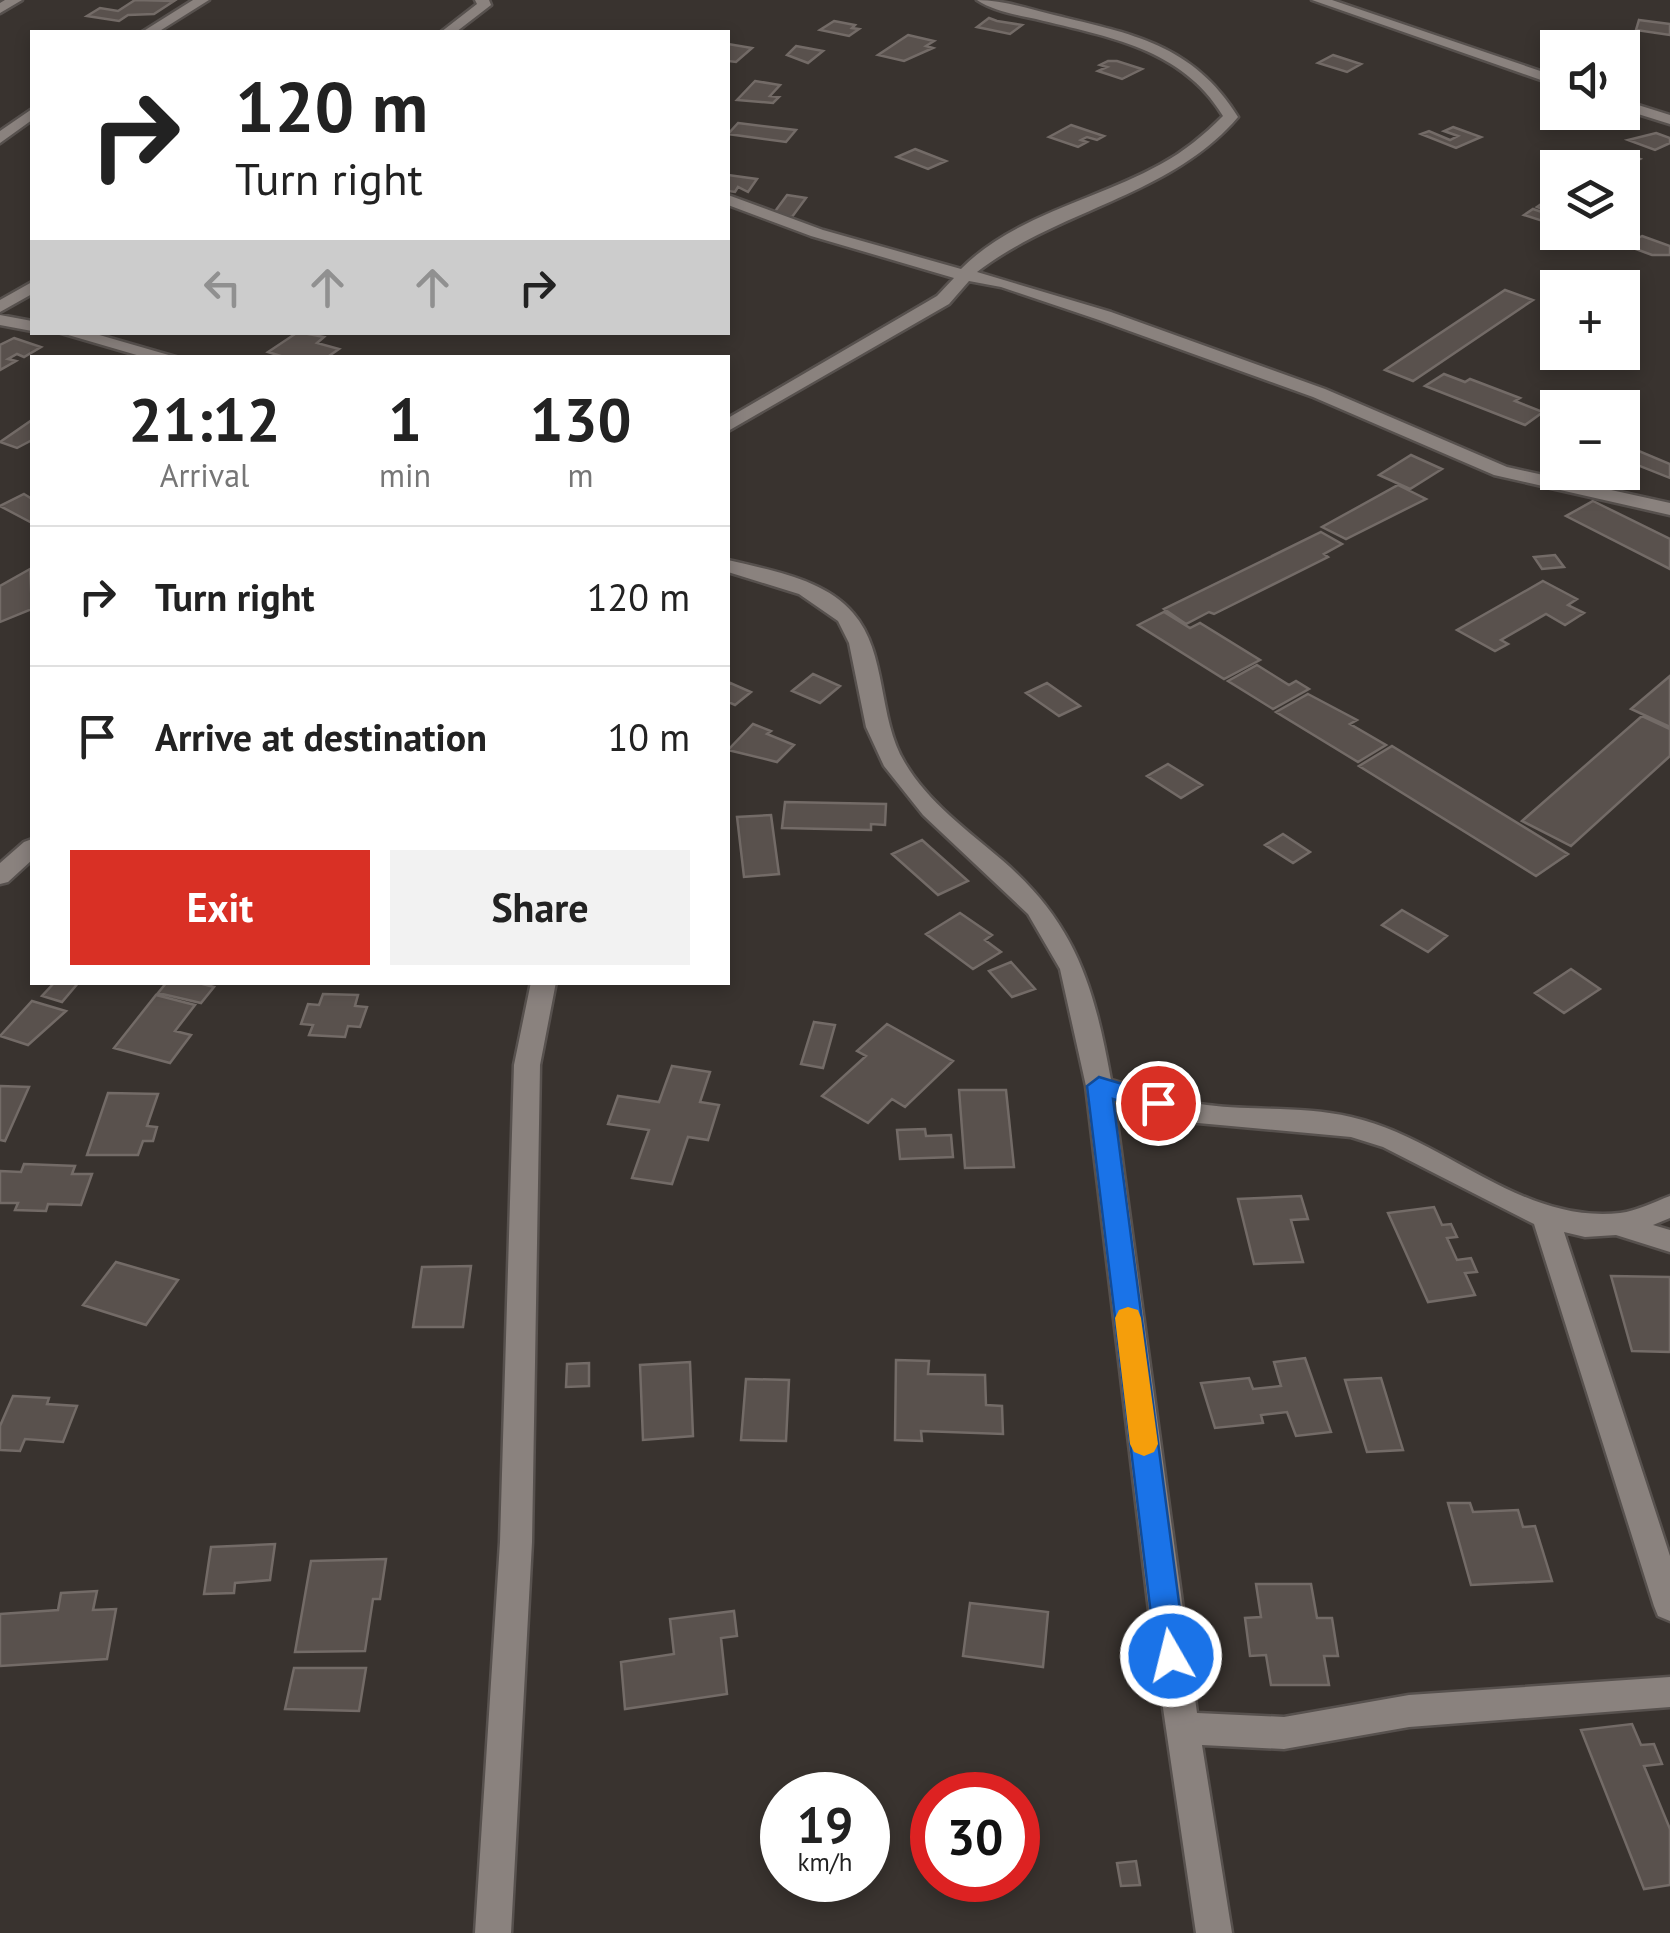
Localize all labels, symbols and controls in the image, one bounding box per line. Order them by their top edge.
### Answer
map controls [1540,30,1640,490]
button: sound [1540,30,1640,130]
text: 120 m [235,61,428,151]
icon: right [70,70,200,200]
text: Turn right [235,149,423,207]
button: layers [1540,150,1640,250]
icon: left [195,260,250,315]
icon: ahead [300,260,355,315]
icon: ahead [405,260,460,315]
icon: right [510,260,565,315]
button: + [1540,270,1640,370]
text: 21:12 [128,380,281,458]
text: 1 [388,380,422,458]
text: 130 [530,380,632,458]
button: − [1540,390,1640,490]
text: Arrival [160,454,249,496]
text: min [379,454,431,496]
text: m [568,454,594,496]
icon: right [70,569,125,624]
text: Turn right [155,572,315,621]
text: 120 m [587,572,690,621]
icon: arrive [70,709,125,764]
text: Arrive at destination [155,712,487,761]
text: 10 m [608,712,690,761]
button: Exit [70,850,370,965]
button: Share [390,850,690,965]
pin [1116,1061,1201,1146]
icon: arrive [1131,1076,1186,1131]
position arrow [1119,1604,1223,1708]
speed limit sign: 30 [910,1772,1040,1902]
text: 19 [797,1792,853,1857]
text: km/h [798,1846,852,1878]

